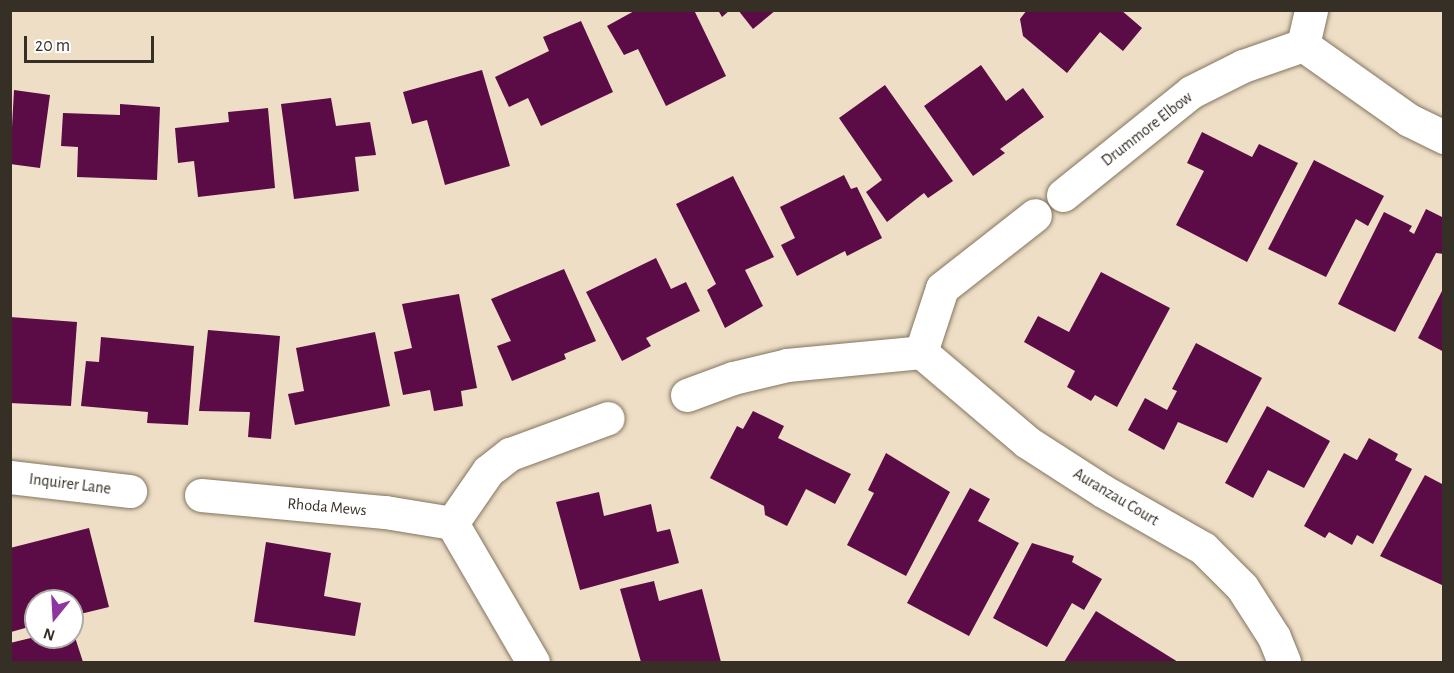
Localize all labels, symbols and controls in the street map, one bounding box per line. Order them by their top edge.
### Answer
scale bar [27,24,158,62]
text: 20 m [35,37,70,55]
street label: Drummore Elbow [1098,88,1196,170]
street label: Auranzau Court [1070,464,1162,530]
street label: Inquirer Lane [28,469,112,499]
street label: Rhoda Mews [287,494,367,520]
north arrow [24,589,84,649]
text: N [41,625,57,644]

